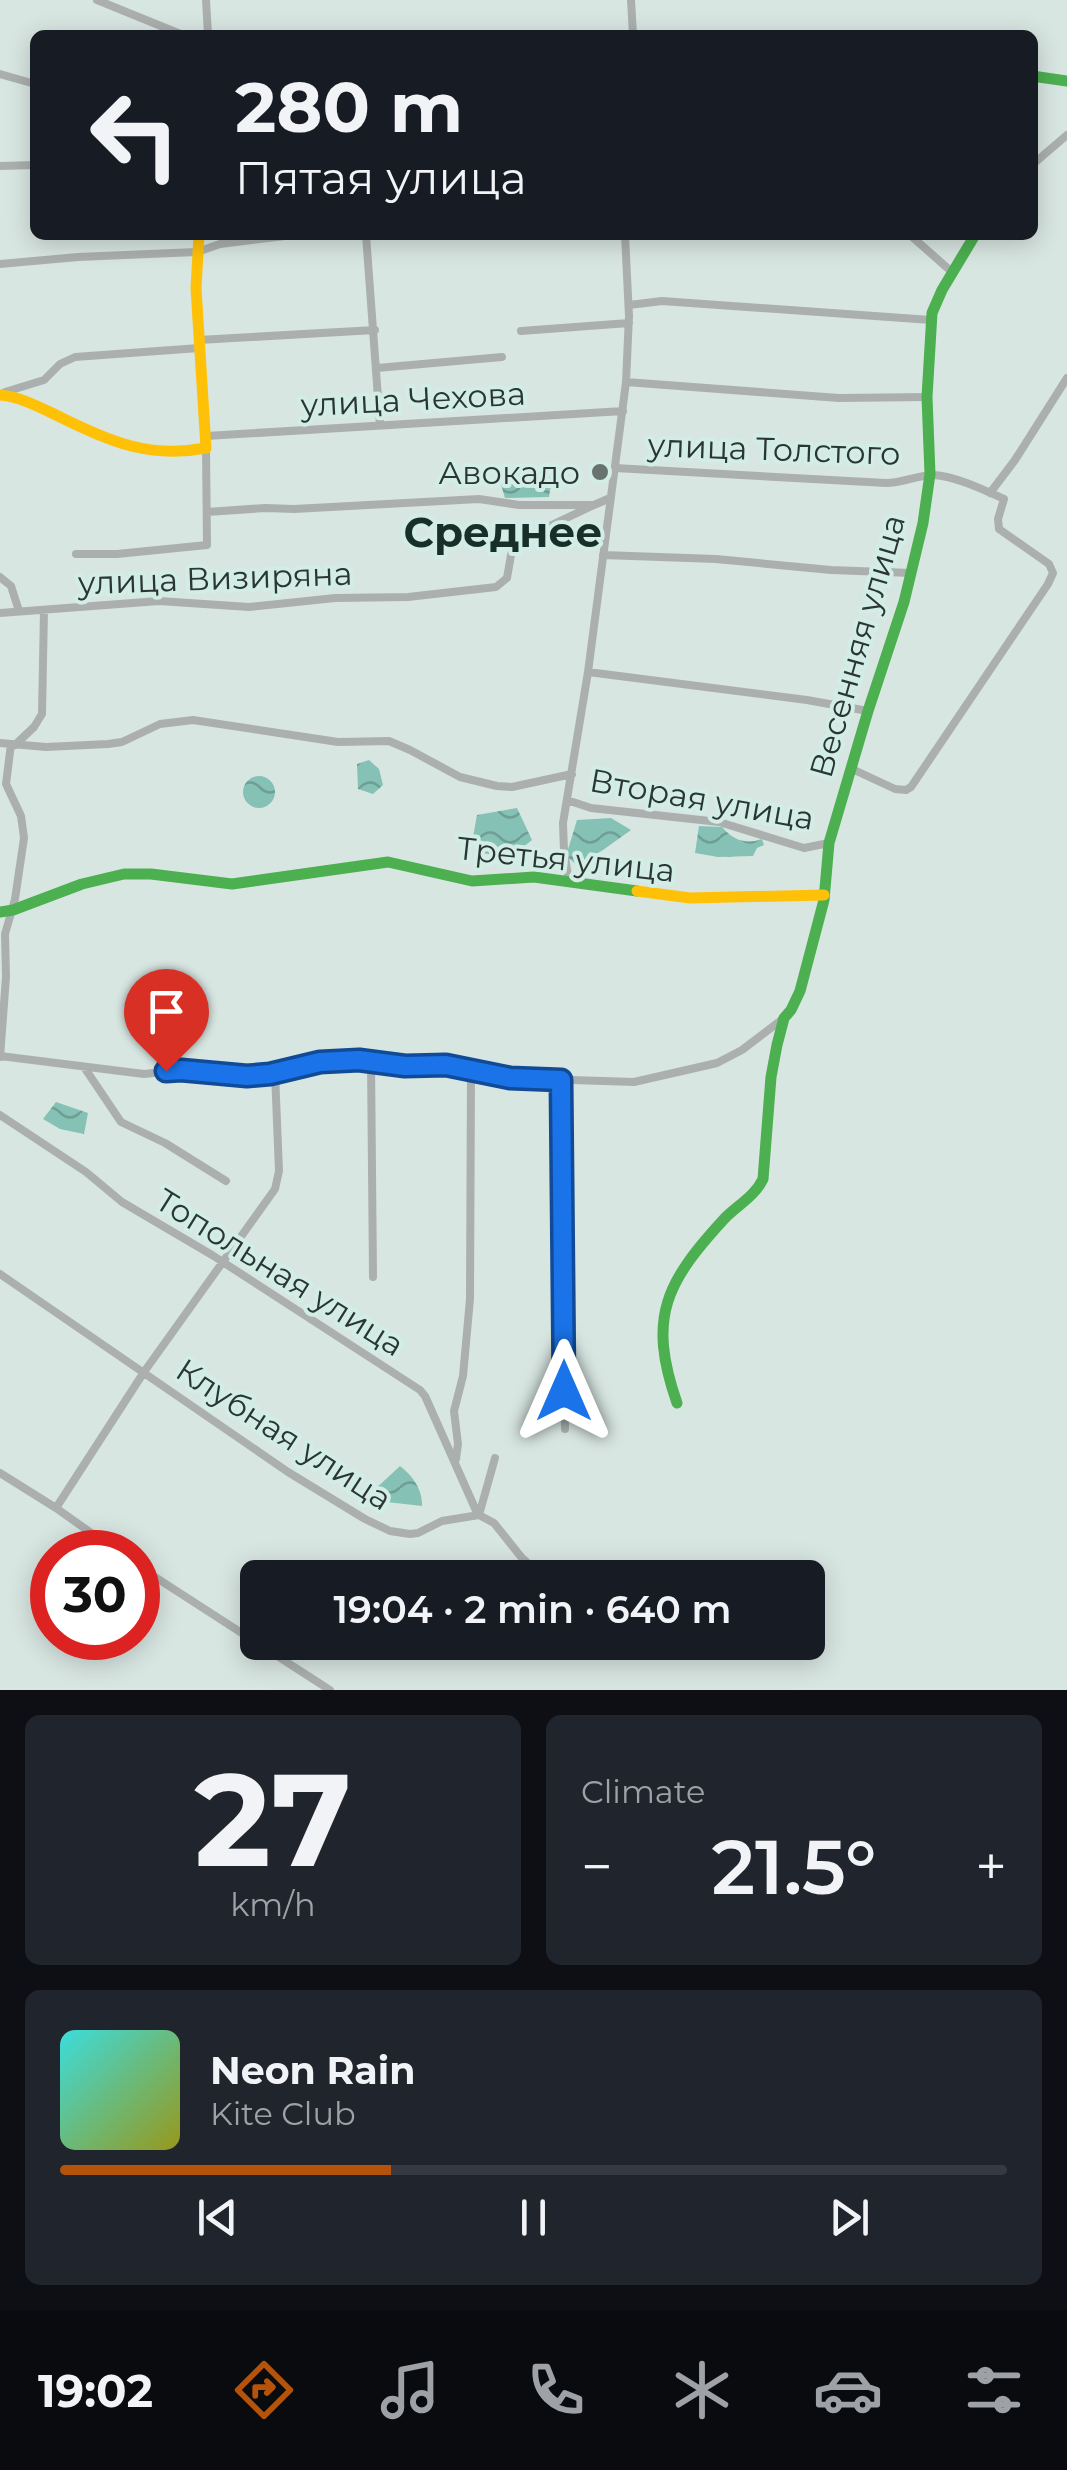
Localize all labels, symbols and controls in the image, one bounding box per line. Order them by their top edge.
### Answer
text: 280 m [235,64,463,150]
icon: left [70,70,200,200]
text: Пятая улица [235,150,526,205]
street label: улица Чехова [299,374,526,424]
street label: улица Толстого [646,425,901,473]
place label: Авокадо [438,453,580,492]
marker: Авокадо [589,461,611,483]
district label: Среднее [403,506,603,558]
street label: Весенняя улица [801,510,913,782]
street label: улица Визиряна [76,554,353,602]
street label: Вторая улица [587,760,817,838]
street label: Третья улица [455,828,677,890]
pin [124,969,209,1072]
icon: arrive [139,984,194,1039]
street label: Топольная улица [149,1180,411,1364]
position arrow [512,1339,616,1443]
street label: Клубная улица [169,1350,399,1518]
speed limit sign: 30 [30,1530,160,1660]
text: 19:04 · 2 min · 640 m [334,1586,731,1633]
text: 27 [194,1740,352,1899]
text: Climate [581,1772,705,1811]
text: 21.5° [711,1821,877,1913]
text: − [581,1833,613,1900]
text: + [975,1833,1007,1900]
text: km/h [230,1885,316,1924]
text: Neon Rain [210,2047,415,2094]
text: Kite Club [210,2094,356,2133]
icon: previous [190,2190,245,2245]
icon: pause [506,2190,561,2245]
icon: next [822,2190,877,2245]
icon: directions [229,2355,299,2425]
icon: music [375,2355,445,2425]
icon: phone [521,2355,591,2425]
icon: climate [667,2355,737,2425]
icon: car [813,2355,883,2425]
icon: filters [959,2355,1029,2425]
text: 19:02 [38,2363,153,2418]

